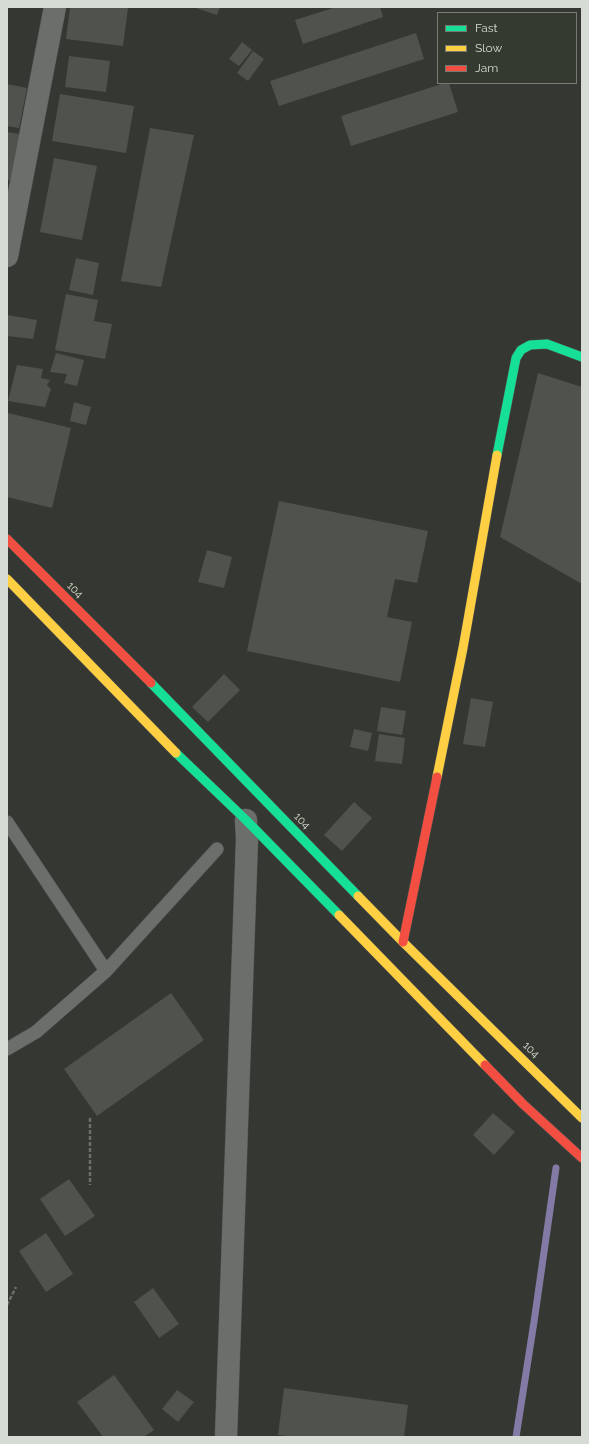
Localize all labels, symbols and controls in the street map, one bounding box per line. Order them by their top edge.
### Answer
legend [437,12,577,84]
text: Fast [475,21,498,35]
text: Slow [475,41,502,55]
text: Jam [475,61,498,75]
street label: 104 [64,579,86,601]
street label: 104 [291,810,313,832]
street label: 104 [520,1039,542,1061]

